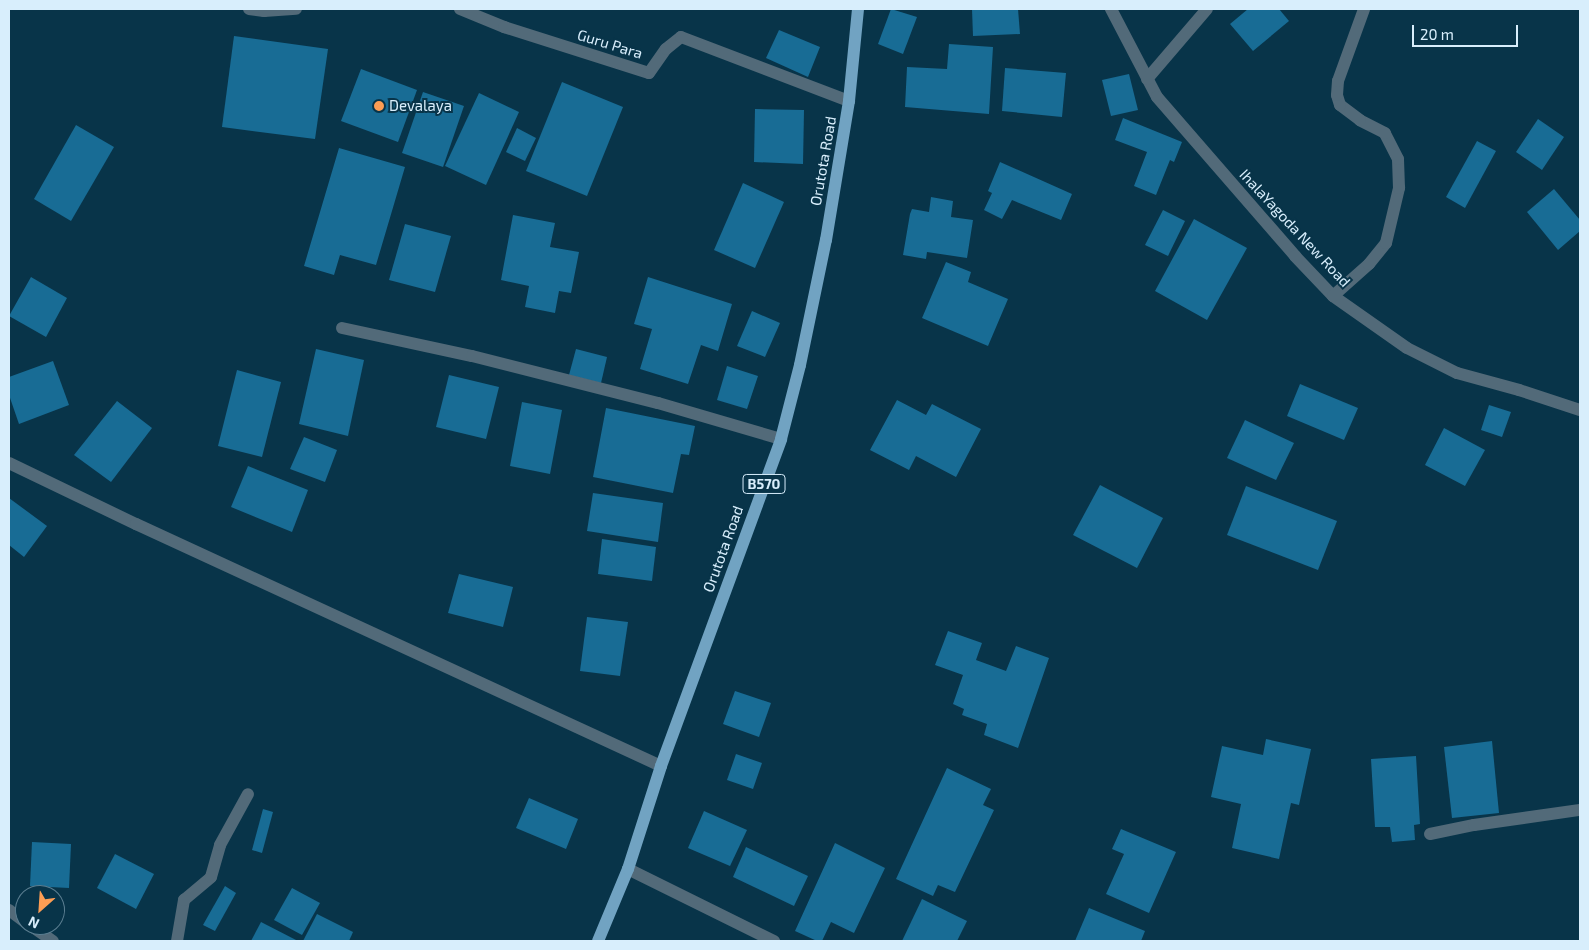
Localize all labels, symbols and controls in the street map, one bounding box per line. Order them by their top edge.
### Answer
scale bar [1414,15,1520,47]
text: 20 m [1420,25,1454,43]
street label: Guru Para [575,26,645,62]
place label: Devalaya [389,97,452,115]
marker: Devalaya [373,100,385,112]
street label: Orutota Road [806,115,840,207]
street label: IhalaYagoda New Road [1236,165,1354,291]
road number: B570 [742,472,786,496]
street label: Orutota Road [699,503,747,595]
north arrow [15,885,65,935]
text: N [25,913,42,933]

